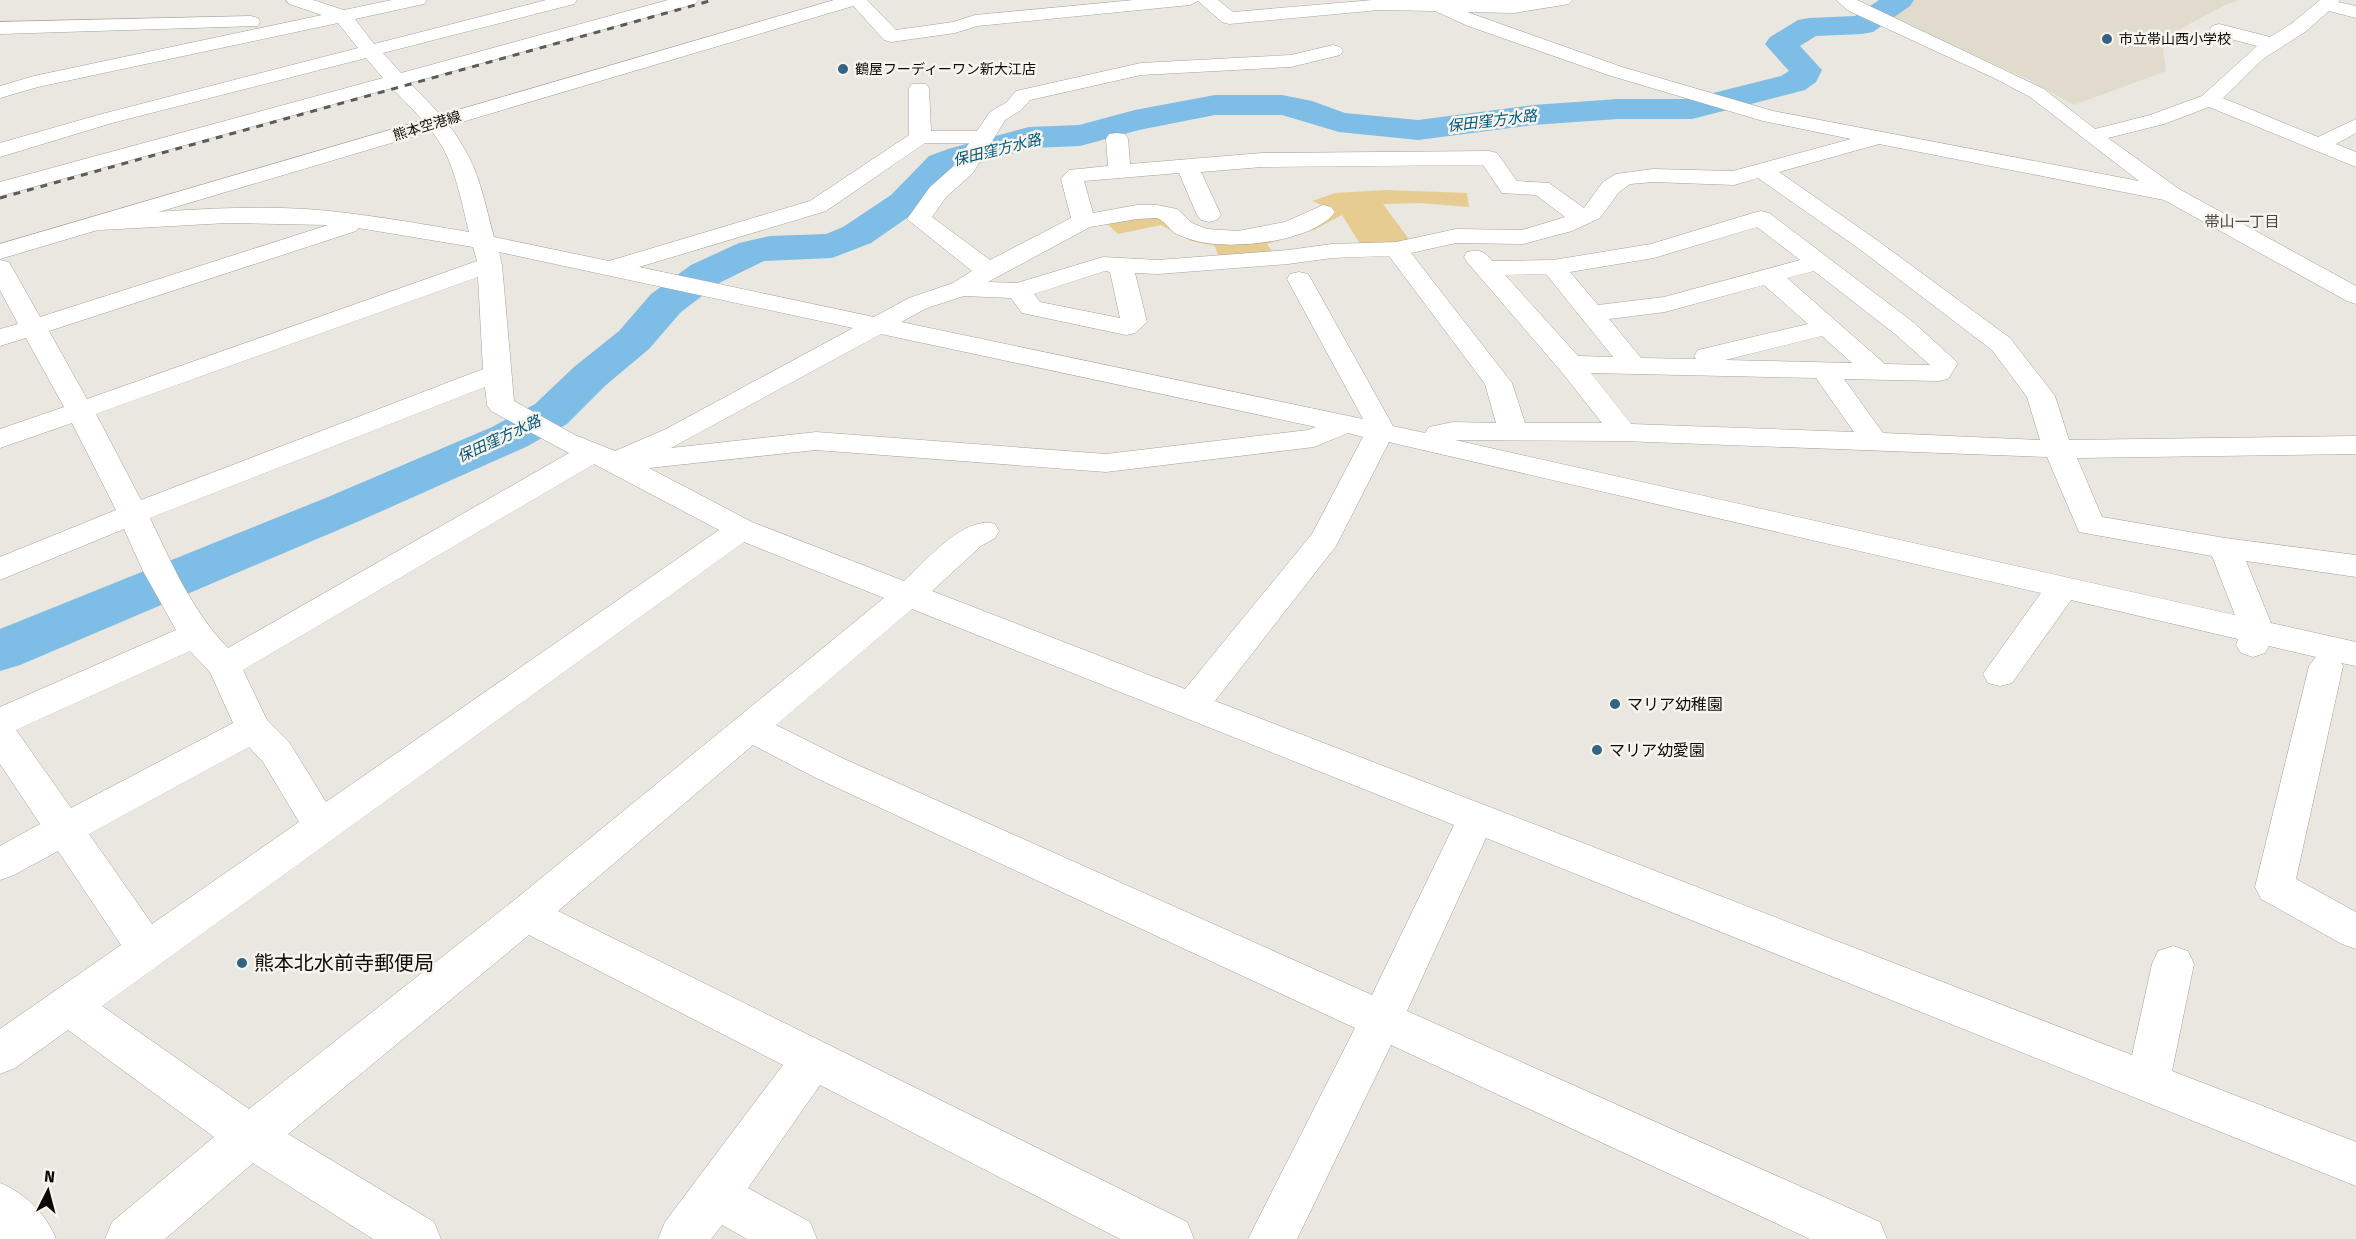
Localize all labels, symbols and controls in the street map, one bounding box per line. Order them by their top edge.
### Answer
place label: 市立帯山西小学校 [2119,31,2231,48]
marker: 市立帯山西小学校 [2100,32,2114,46]
place label: 鶴屋フーディーワン新大江店 [855,61,1036,78]
marker: 鶴屋フーディーワン新大江店 [836,62,850,76]
water label: 保田窪方水路 [1446,106,1540,135]
street label: 熊本空港線 [391,108,463,144]
water label: 保田窪方水路 [951,130,1045,170]
district label: 帯山一丁目 [2204,213,2280,231]
water label: 保田窪方水路 [454,411,545,466]
place label: マリア幼稚園 [1627,695,1723,714]
marker: マリア幼稚園 [1608,697,1622,711]
place label: マリア幼愛園 [1609,741,1705,760]
marker: マリア幼愛園 [1590,743,1604,757]
place label: 熊本北水前寺郵便局 [254,951,434,975]
marker: 熊本北水前寺郵便局 [235,956,249,970]
north arrow [18,1161,78,1221]
text: N [43,1167,56,1187]

